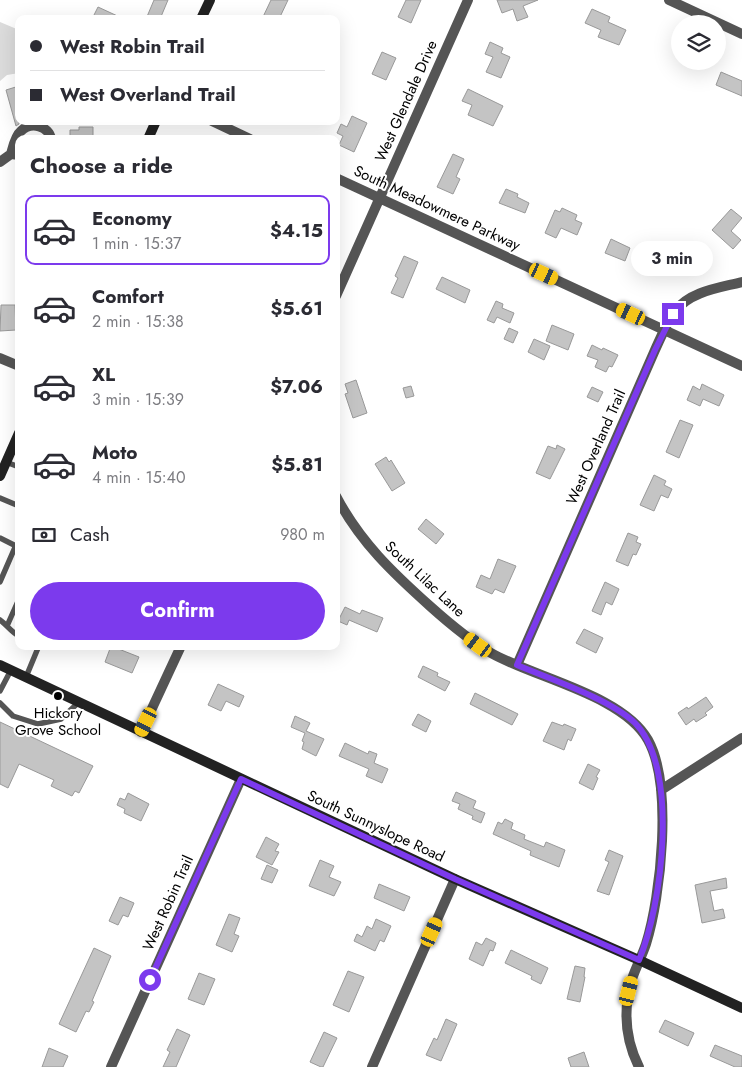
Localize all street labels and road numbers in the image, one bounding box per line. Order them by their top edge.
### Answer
street label: West Glendale Drive [369,36,443,165]
street label: South Meadowmere Parkway [350,160,524,256]
street label: West Overland Trail [561,386,631,508]
street label: South Lilac Lane [380,536,470,622]
street label: South Sunnyslope Road [304,784,448,868]
street label: West Robin Trail [137,852,199,954]

